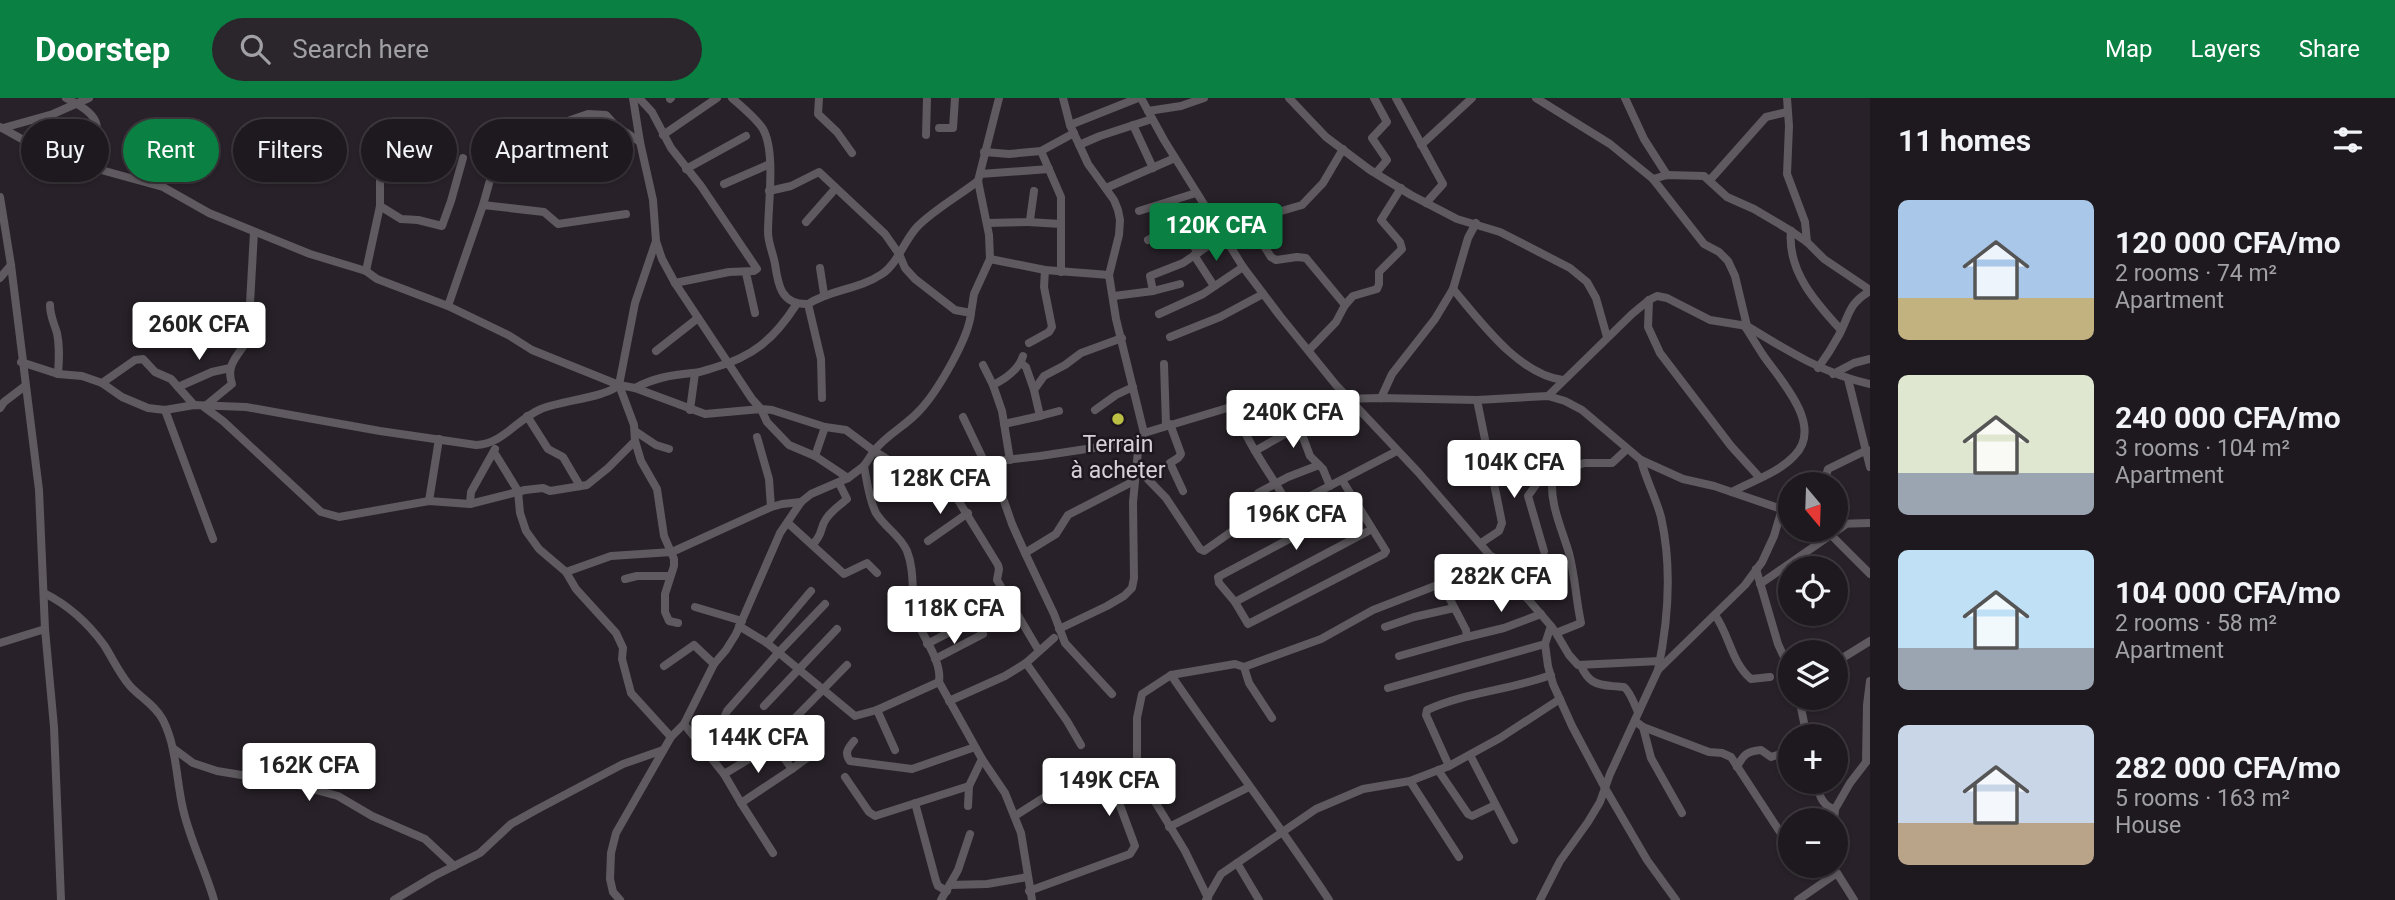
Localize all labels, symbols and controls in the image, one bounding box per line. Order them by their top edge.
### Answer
search box [212,18,702,81]
text: Doorstep [35,30,170,69]
icon: search [236,30,274,68]
text: Search here [292,34,429,64]
text: Map [2105,35,2153,63]
text: Layers [2191,35,2261,63]
text: Share [2299,35,2360,63]
chip: Buy [21,119,109,182]
chip: Rent [123,119,219,182]
chip: Filters [233,119,347,182]
chip: New [361,119,457,182]
chip: Apartment [471,119,633,182]
icon: filters [2329,121,2367,159]
text: 11 homes [1898,123,2031,158]
pin: 120K CFA [1144,204,1288,263]
text: 120K CFA [1166,212,1266,239]
text: 120 000 CFA/mo [2115,225,2341,260]
icon: home [1954,228,2038,312]
text: 2 rooms · 74 m² [2115,260,2277,287]
text: Apartment [2115,287,2224,314]
pin: 260K CFA [127,302,271,362]
text: 260K CFA [149,311,249,338]
pin: 240K CFA [1221,390,1365,450]
text: 240K CFA [1243,399,1343,426]
text: 240 000 CFA/mo [2115,400,2341,435]
icon: home [1954,403,2038,487]
marker: Terrain à acheter [1110,411,1126,427]
place label: Terrain à acheter [1070,431,1166,484]
text: 3 rooms · 104 m² [2115,435,2290,462]
pin: 104K CFA [1442,440,1586,500]
text: 104K CFA [1464,449,1564,476]
pin: 128K CFA [868,456,1012,516]
text: Apartment [2115,462,2224,489]
text: 128K CFA [890,465,990,492]
north arrow [1778,472,1848,542]
map controls [1778,472,1848,878]
pin: 196K CFA [1224,492,1368,552]
text: 196K CFA [1246,501,1346,528]
pin: 282K CFA [1429,554,1573,614]
button: locate [1778,556,1848,626]
text: 282K CFA [1451,563,1551,590]
text: 104 000 CFA/mo [2115,575,2341,610]
icon: home [1954,578,2038,662]
pin: 118K CFA [882,587,1026,646]
text: 118K CFA [904,595,1004,622]
text: 2 rooms · 58 m² [2115,610,2277,637]
text: Apartment [2115,637,2224,664]
button: layers [1778,640,1848,710]
pin: 144K CFA [686,716,830,775]
text: 144K CFA [708,724,808,751]
button: + [1778,724,1848,794]
pin: 162K CFA [237,744,381,803]
text: 282 000 CFA/mo [2115,750,2341,785]
text: 162K CFA [259,752,359,779]
icon: home [1954,753,2038,837]
pin: 149K CFA [1037,758,1181,818]
text: 149K CFA [1059,767,1159,794]
text: 5 rooms · 163 m² [2115,785,2290,812]
button: − [1778,808,1848,878]
text: House [2115,812,2181,839]

